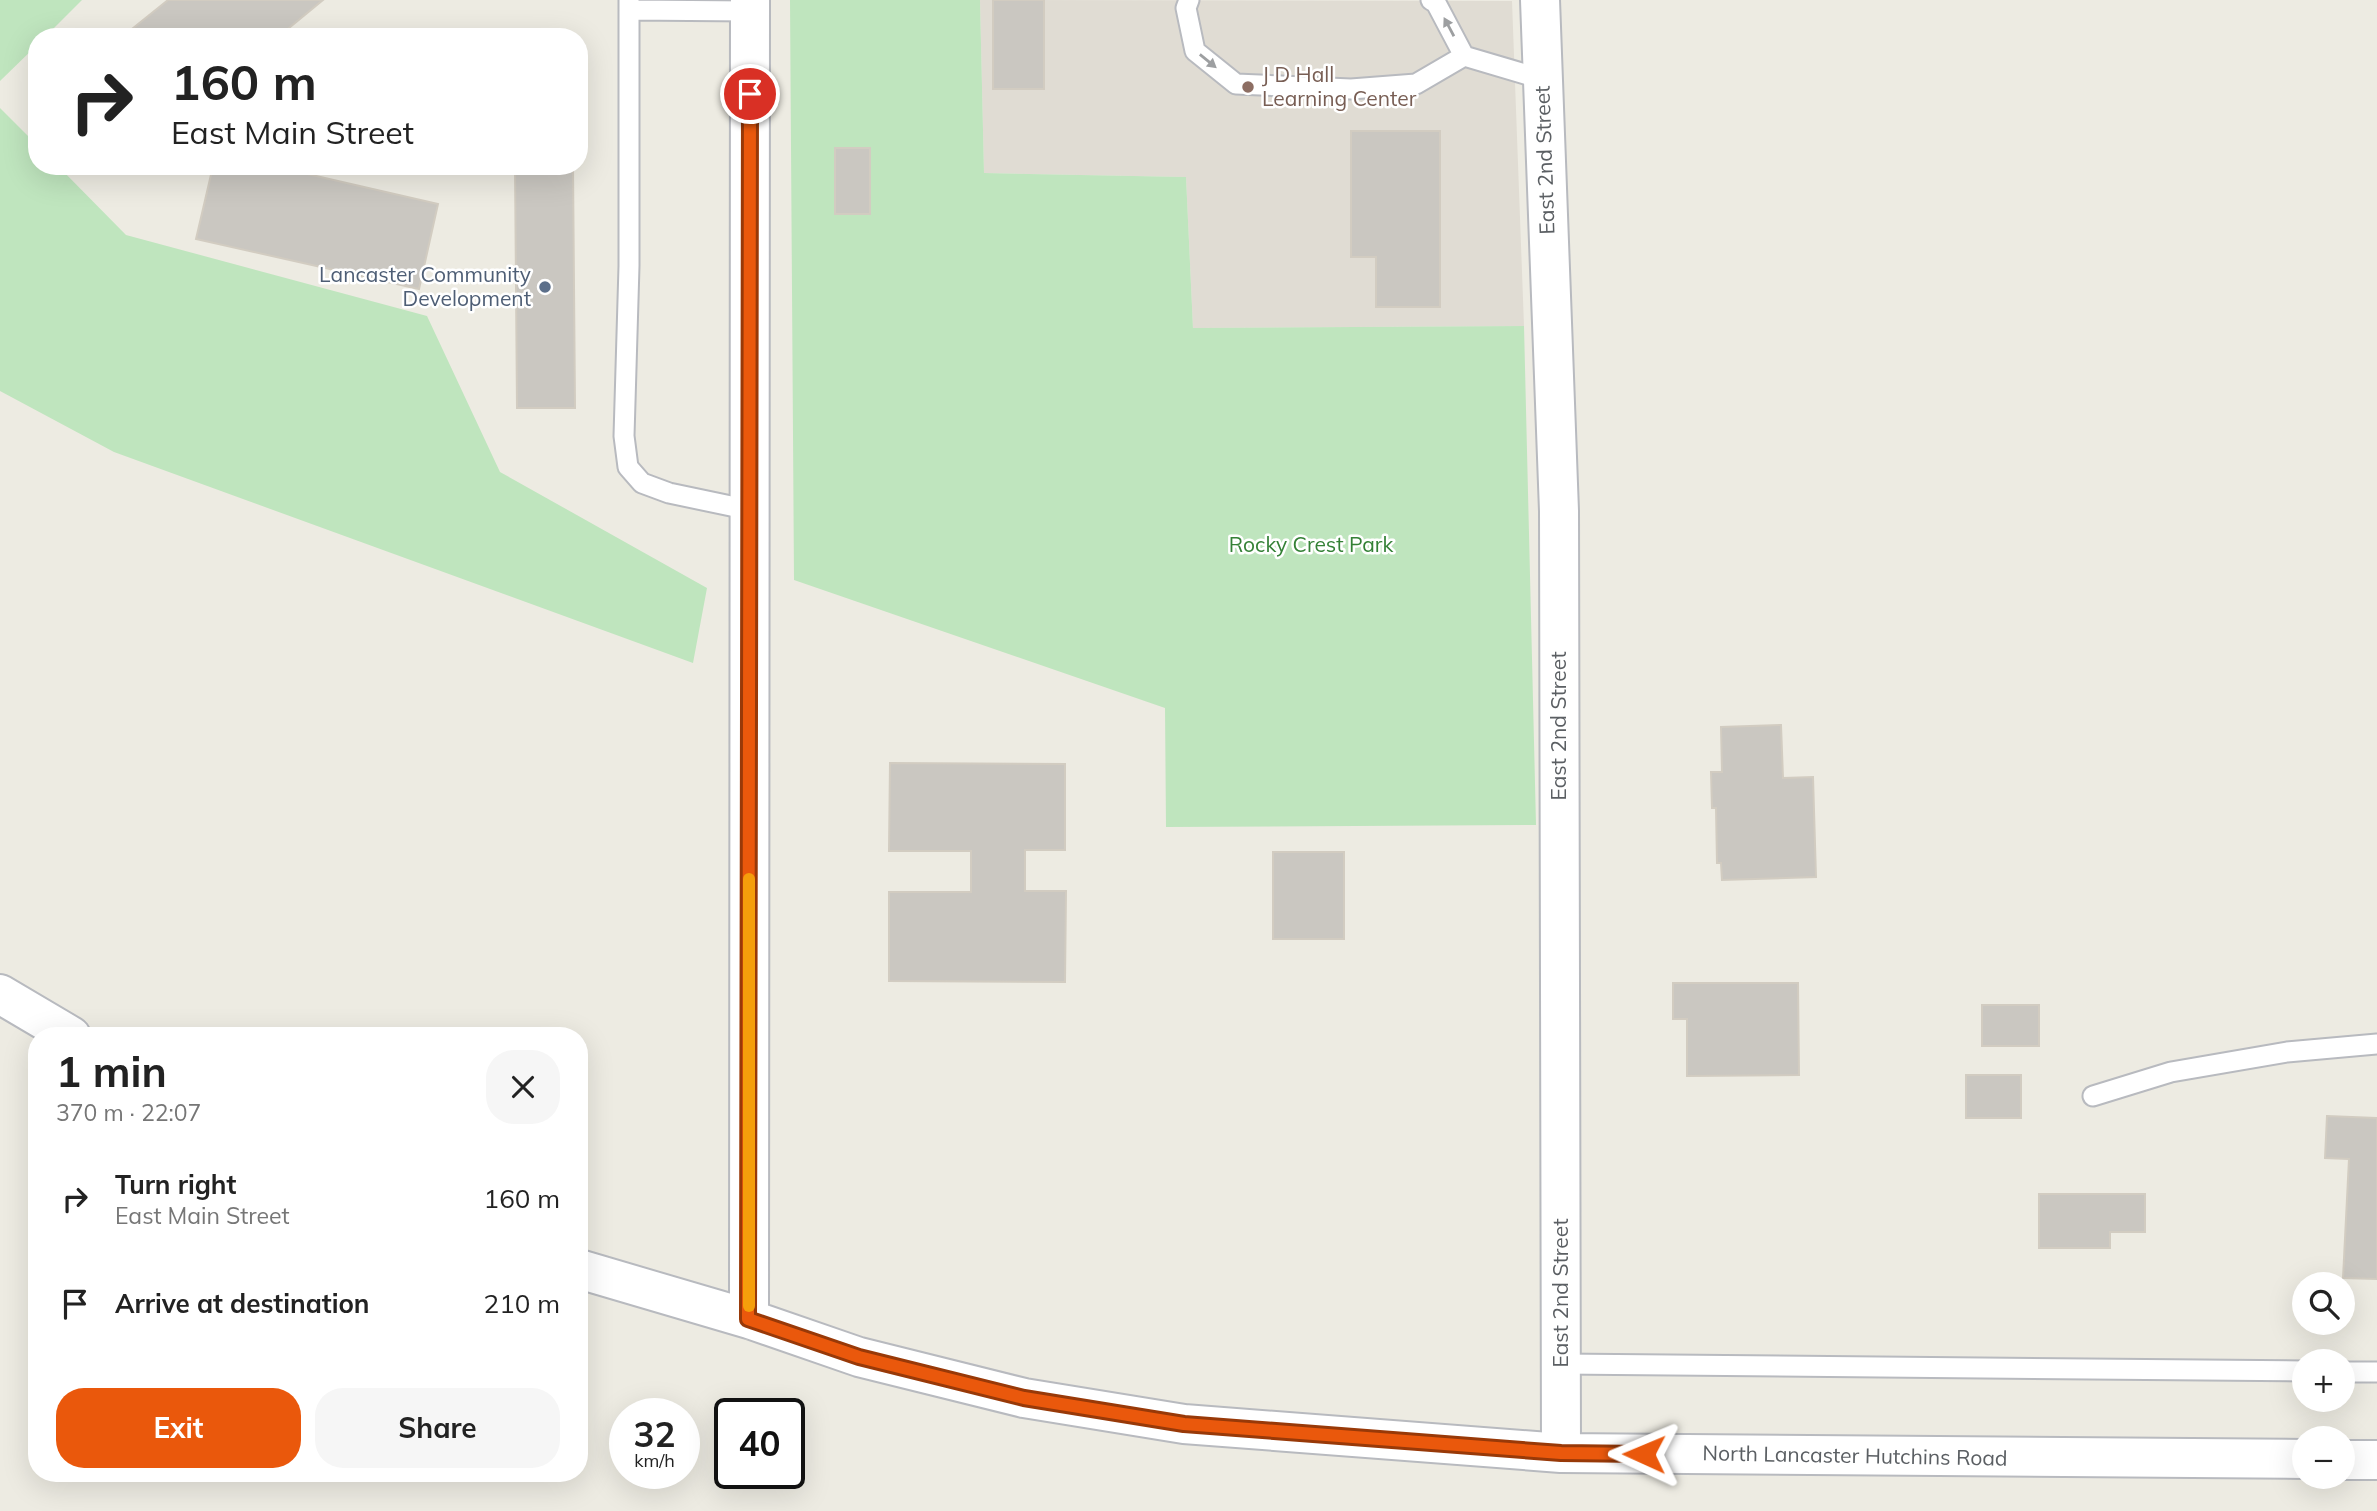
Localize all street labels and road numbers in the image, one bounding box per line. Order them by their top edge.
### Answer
street label: East 2nd Street [1528,85,1560,235]
street label: East 2nd Street [1545,652,1571,801]
street label: East 2nd Street [1547,1219,1573,1368]
street label: North Lancaster Hutchins Road [1702,1439,2008,1471]

